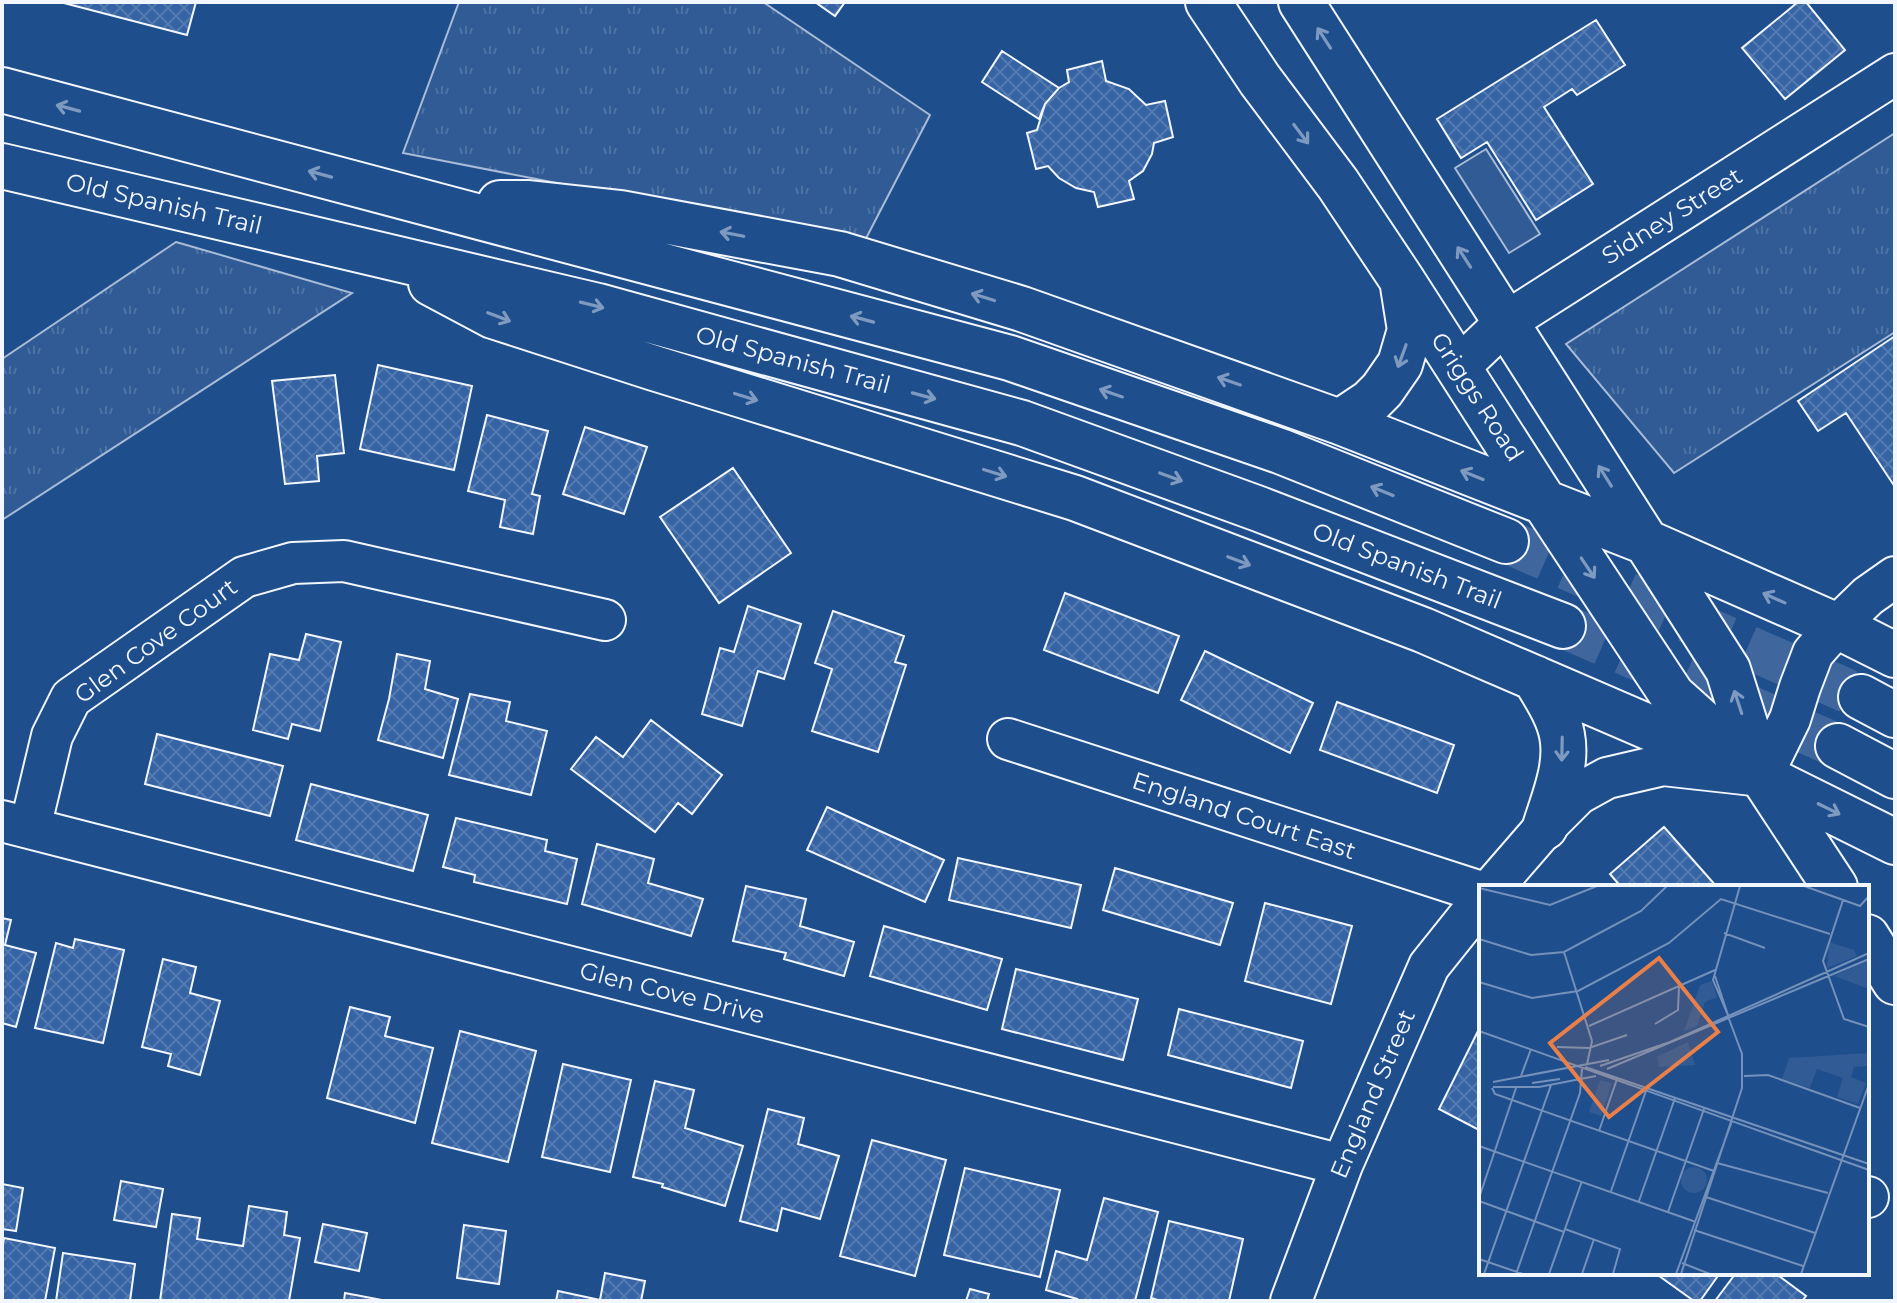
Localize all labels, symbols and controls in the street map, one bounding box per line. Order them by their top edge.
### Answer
one-way arrow [1316,27,1332,50]
one-way arrow [56,100,82,115]
one-way arrow [1292,123,1309,145]
street label: Sidney Street [1596,161,1747,270]
one-way arrow [307,166,333,181]
street label: Old Spanish Trail [63,167,265,240]
one-way arrow [719,225,745,240]
one-way arrow [1456,246,1472,269]
one-way arrow [971,289,997,304]
one-way arrow [579,298,604,313]
one-way arrow [850,310,876,325]
one-way arrow [486,311,511,325]
street label: Old Spanish Trail [693,320,894,399]
street label: Griggs Road [1425,327,1530,467]
one-way arrow [1393,343,1408,368]
one-way arrow [1217,373,1242,388]
one-way arrow [1099,384,1124,399]
one-way arrow [910,389,936,404]
one-way arrow [733,391,758,405]
one-way arrow [1596,465,1612,488]
one-way arrow [981,466,1007,481]
one-way arrow [1460,466,1485,481]
one-way arrow [1158,471,1182,485]
one-way arrow [1370,483,1395,498]
street label: Old Spanish Trail [1308,516,1506,615]
one-way arrow [1226,555,1251,569]
one-way arrow [1580,556,1596,579]
street label: Glen Cove Court [69,572,243,709]
one-way arrow [1762,590,1786,605]
one-way arrow [1730,690,1745,715]
one-way arrow [1554,736,1570,762]
street label: England Court East [1129,766,1360,865]
one-way arrow [1816,802,1840,817]
inset map [1479,885,1869,1275]
street label: Glen Cove Drive [577,956,768,1030]
street label: England Street [1324,1005,1421,1183]

